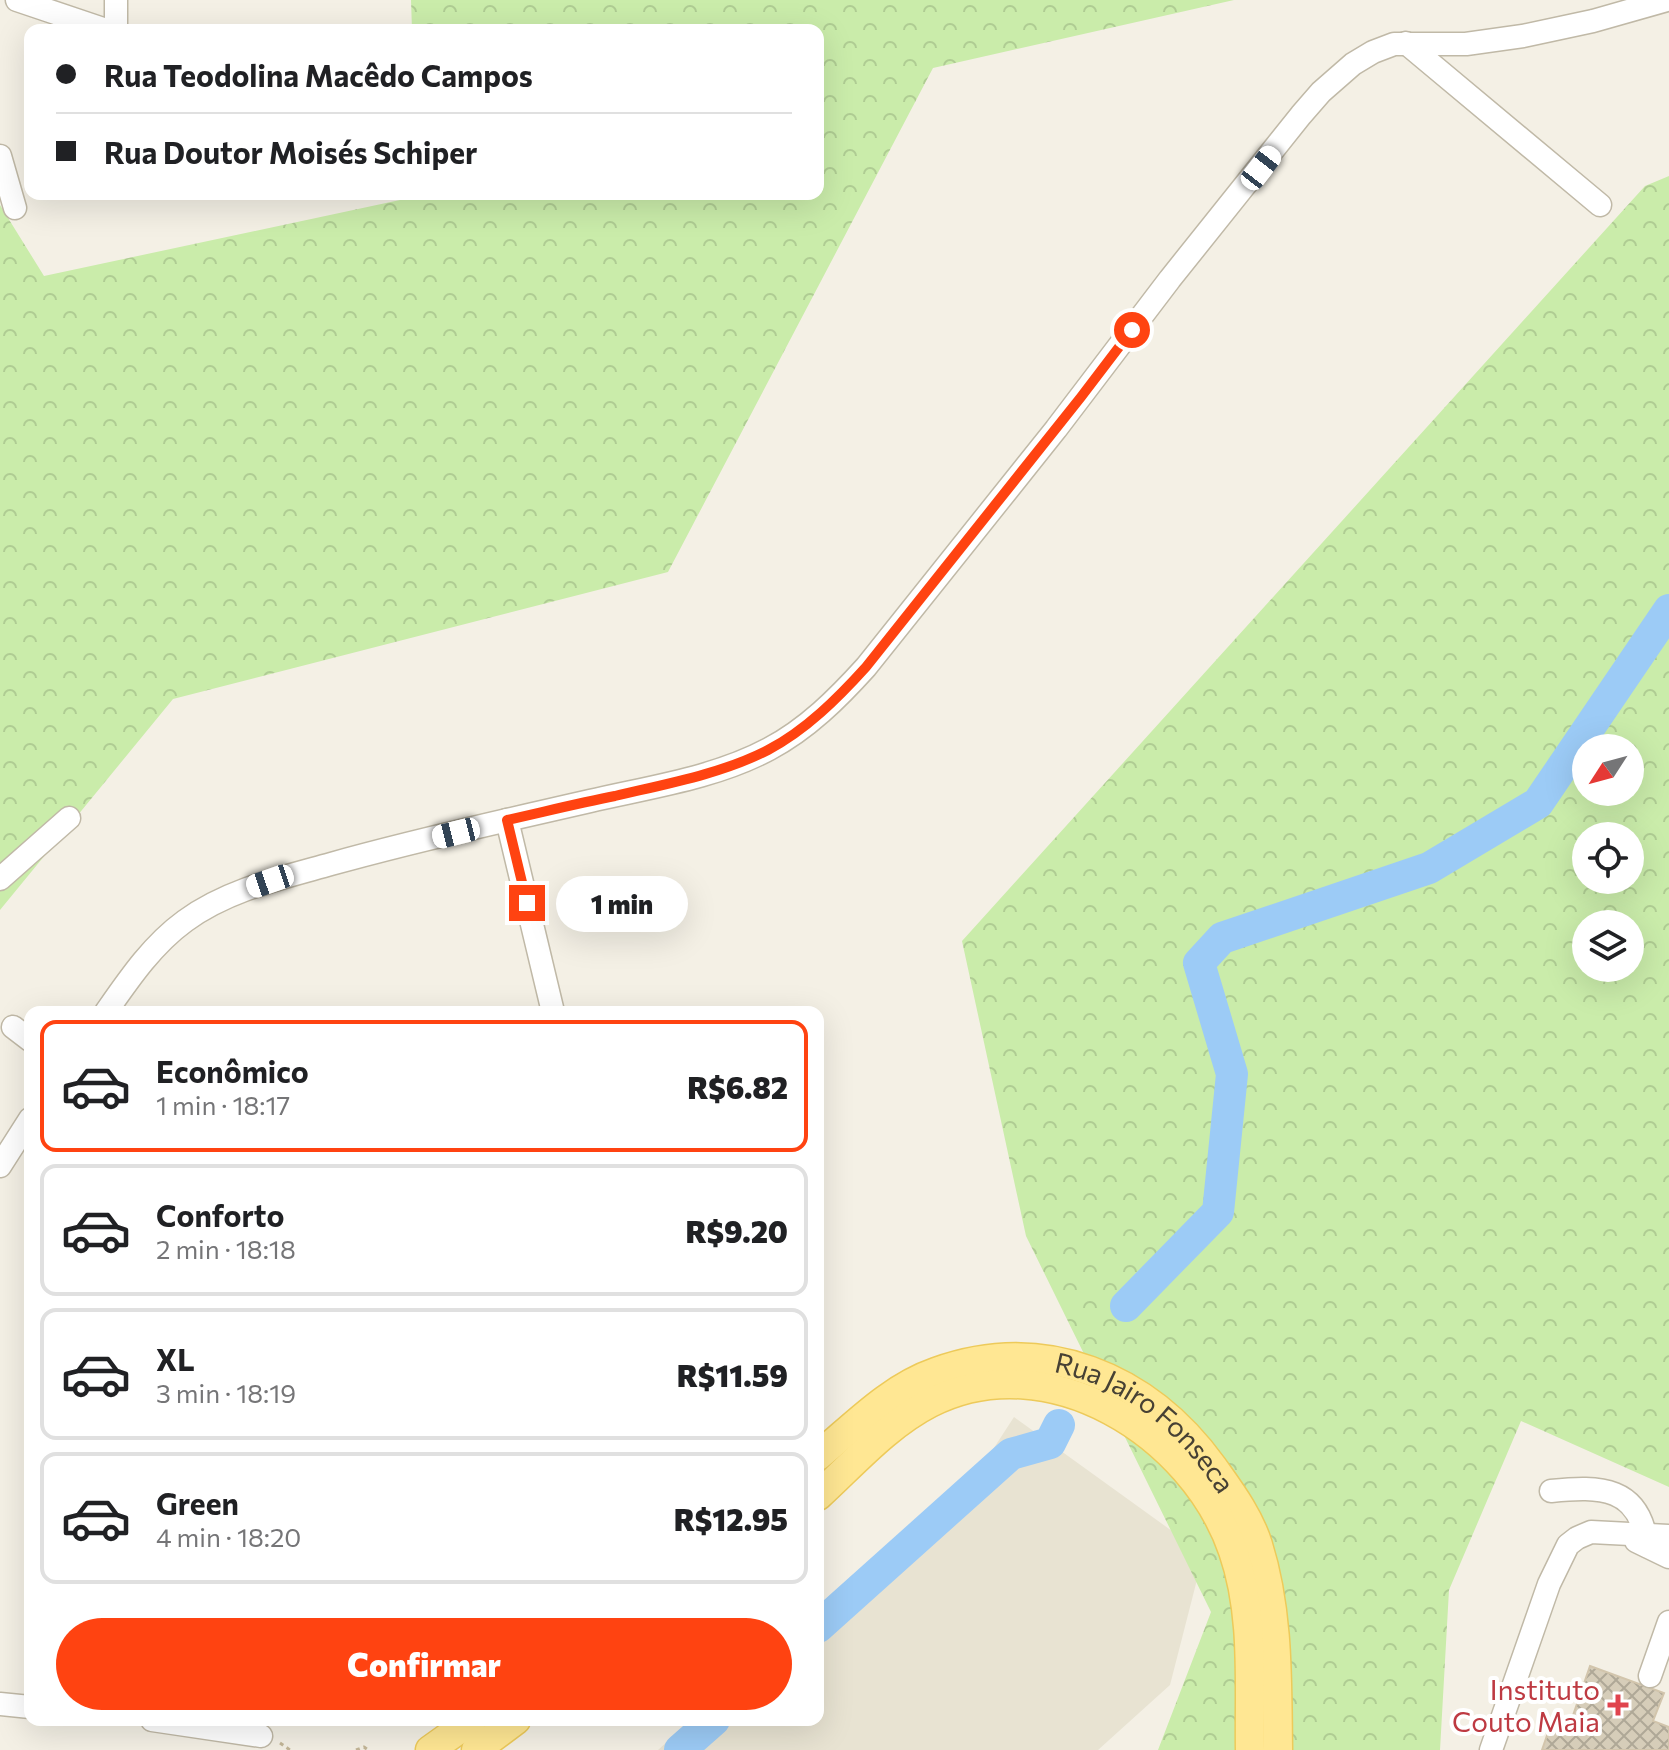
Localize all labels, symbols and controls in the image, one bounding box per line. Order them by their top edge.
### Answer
text: Rua Teodolina Macêdo Campos [104,56,533,93]
text: Rua Doutor Moisés Schiper [104,133,477,170]
car [1237,142,1285,194]
route start [1114,312,1150,348]
north arrow [1572,734,1644,806]
map controls [1572,734,1644,982]
car [430,816,482,850]
button: locate [1572,822,1644,894]
car [243,862,297,900]
callout: 1 min [555,875,687,931]
route end [509,885,545,921]
text: 1 min [591,888,653,919]
button: layers [1572,910,1644,982]
icon: car [60,1050,132,1122]
text: Econômico [156,1052,309,1089]
text: R$6.82 [687,1068,788,1105]
text: 1 min · 18:17 [156,1089,290,1120]
icon: car [60,1194,132,1266]
text: Conforto [156,1196,284,1233]
text: R$9.20 [686,1212,788,1249]
text: 2 min · 18:18 [156,1233,296,1264]
icon: car [60,1338,132,1410]
text: XL [156,1340,195,1377]
street label: Rua Jairo Fonseca [1052,1345,1243,1499]
text: R$11.59 [677,1356,788,1393]
text: 3 min · 18:19 [156,1377,296,1408]
icon: car [60,1482,132,1554]
text: Green [156,1484,239,1521]
text: R$12.95 [674,1500,788,1537]
text: 4 min · 18:20 [156,1521,301,1552]
button: Confirmar [56,1618,792,1710]
place label: Instituto Couto Maia [1452,1672,1600,1738]
marker: Instituto Couto Maia [1607,1694,1629,1716]

